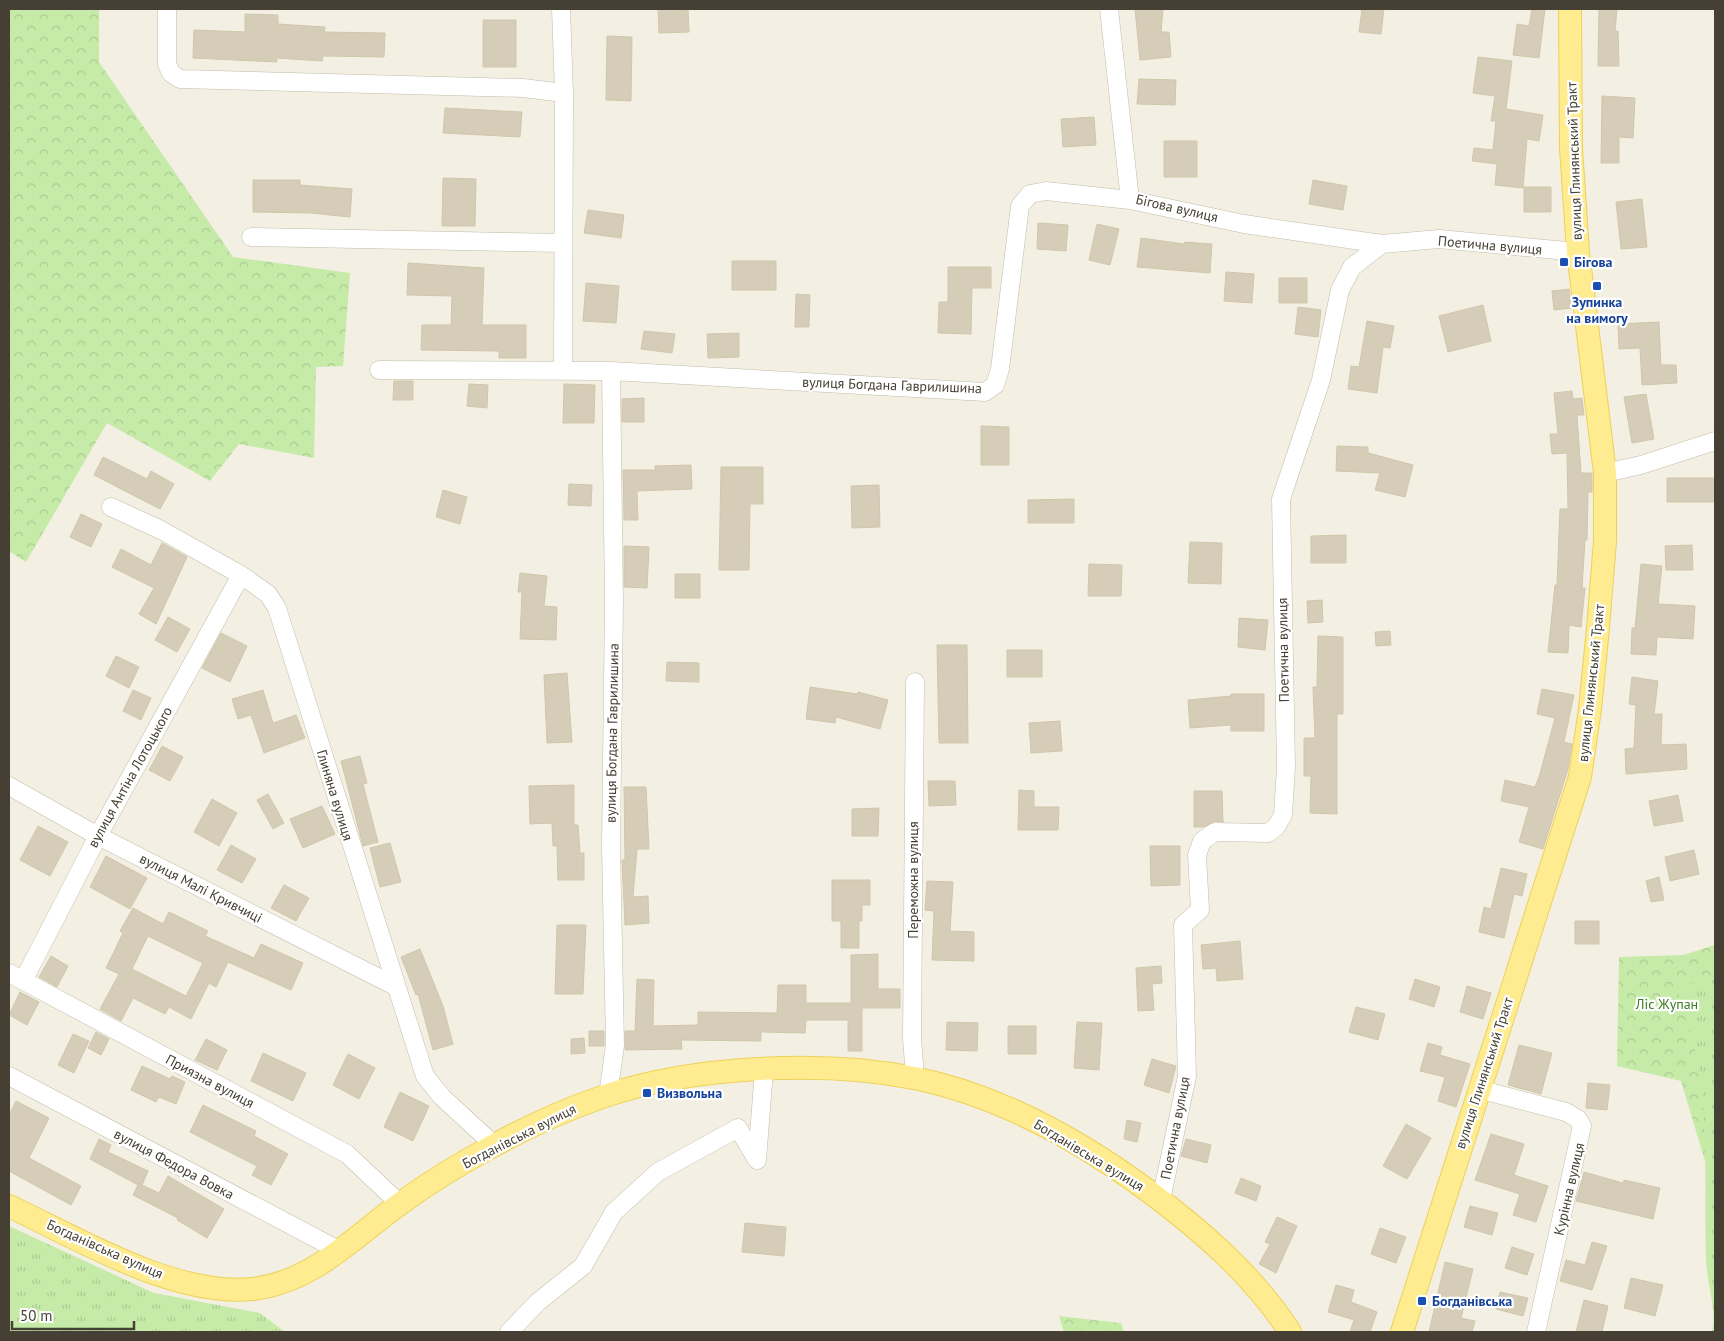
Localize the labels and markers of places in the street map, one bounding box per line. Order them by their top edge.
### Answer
place label: Бігова [1574,253,1612,271]
marker: Бігова [1558,256,1570,268]
marker: Зупинка на вимогу [1591,280,1603,292]
place label: Зупинка на вимогу [1566,293,1628,327]
place label: Визвольна [657,1084,722,1102]
marker: Визвольна [641,1087,653,1099]
place label: Богданівська [1432,1292,1512,1310]
marker: Богданівська [1416,1295,1428,1307]

